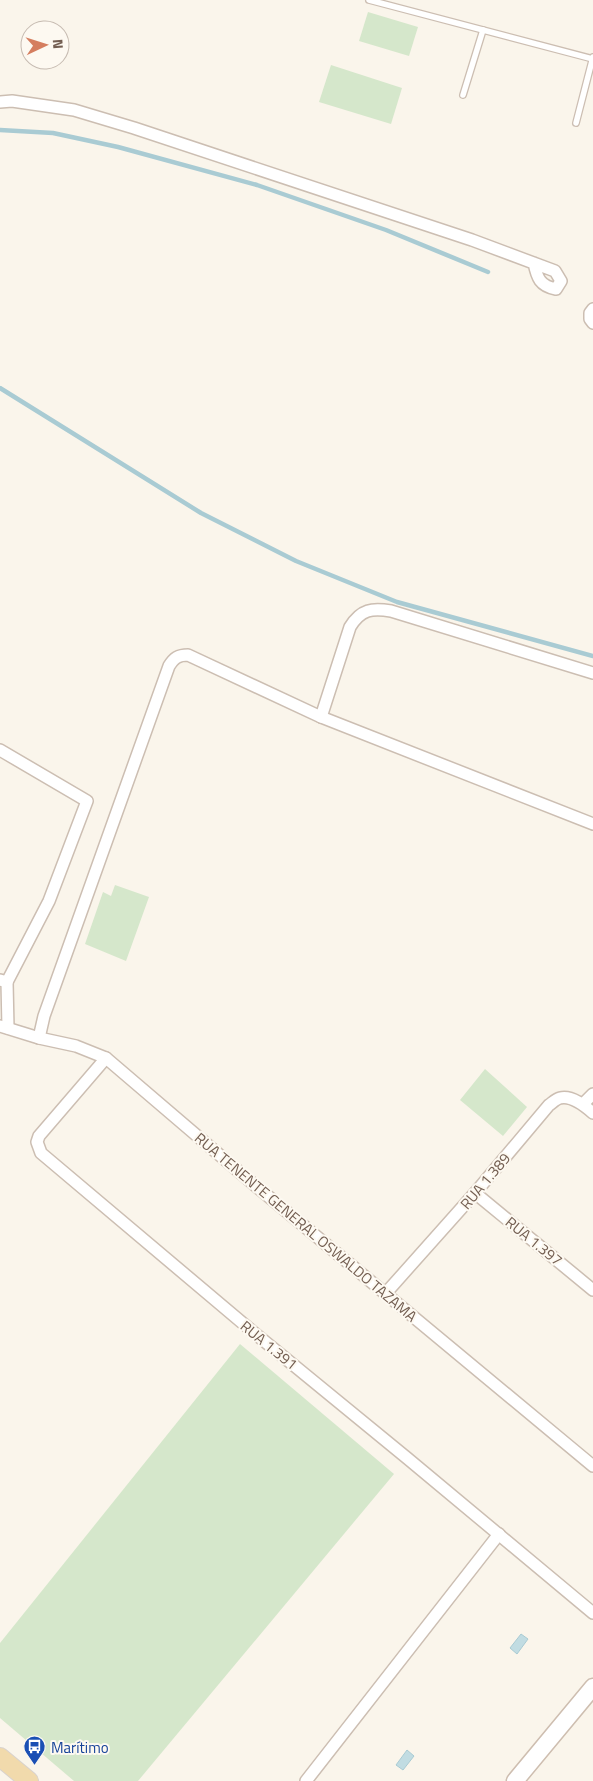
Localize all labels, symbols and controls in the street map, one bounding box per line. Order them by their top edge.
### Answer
north arrow [20,20,70,70]
text: N [48,38,69,50]
street label: RUA TENENTE GENERAL OSWALDO TAZAMA [190,1127,422,1327]
street label: RUA 1.389 [454,1148,516,1214]
street label: RUA 1.397 [500,1211,568,1271]
street label: RUA 1.391 [235,1315,303,1375]
bus stop icon: Marítimo [23,1735,47,1766]
place label: Marítimo [51,1736,109,1759]

